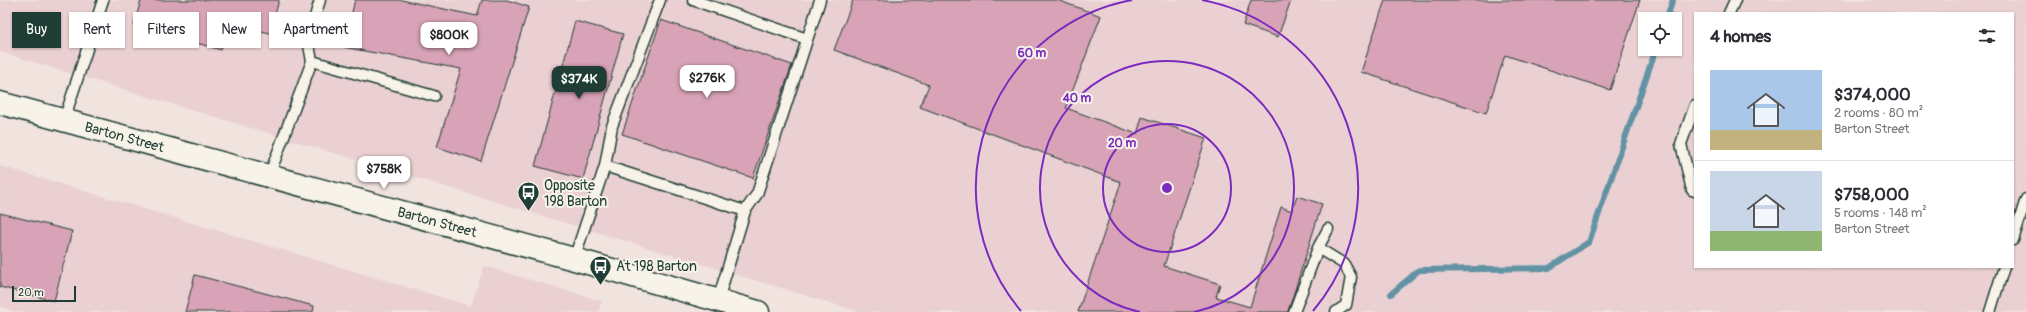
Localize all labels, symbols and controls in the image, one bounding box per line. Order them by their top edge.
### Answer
chip: Buy [12,12,61,48]
chip: Rent [69,12,125,48]
chip: Filters [133,12,199,48]
chip: New [207,12,261,48]
chip: Apartment [269,12,362,48]
map controls [1638,12,1682,56]
button: locate [1638,12,1682,56]
pin: $800K [421,22,477,56]
icon: filters [1976,25,1998,47]
text: 4 homes [1710,26,1771,47]
text: $800K [429,27,469,43]
text: 60 m [1018,46,1047,61]
pin: $276K [679,65,735,99]
pin: $374K [551,66,607,100]
text: $276K [689,70,725,86]
text: $374K [561,71,597,87]
text: $374,000 [1834,84,1911,105]
icon: home [1742,86,1790,134]
text: 40 m [1062,91,1092,106]
text: 2 rooms · 80 m² [1834,105,1923,121]
street label: Barton Street [83,118,166,156]
text: Barton Street [1834,121,1910,137]
text: 20 m [1108,136,1136,151]
pin: $758K [356,156,412,190]
text: $758K [366,161,402,177]
place label: Opposite 198 Barton [544,177,607,210]
bus stop icon: Opposite 198 Barton [516,180,542,213]
centre of rings [1160,181,1174,195]
text: $758,000 [1834,184,1909,205]
icon: home [1742,187,1790,235]
street label: Barton Street [395,203,479,241]
text: 5 rooms · 148 m² [1834,205,1927,221]
text: Barton Street [1834,221,1910,237]
bus stop icon: At 198 Barton [587,253,613,286]
place label: At 198 Barton [616,258,697,275]
scale bar [12,284,76,303]
text: 20 m [18,286,44,299]

